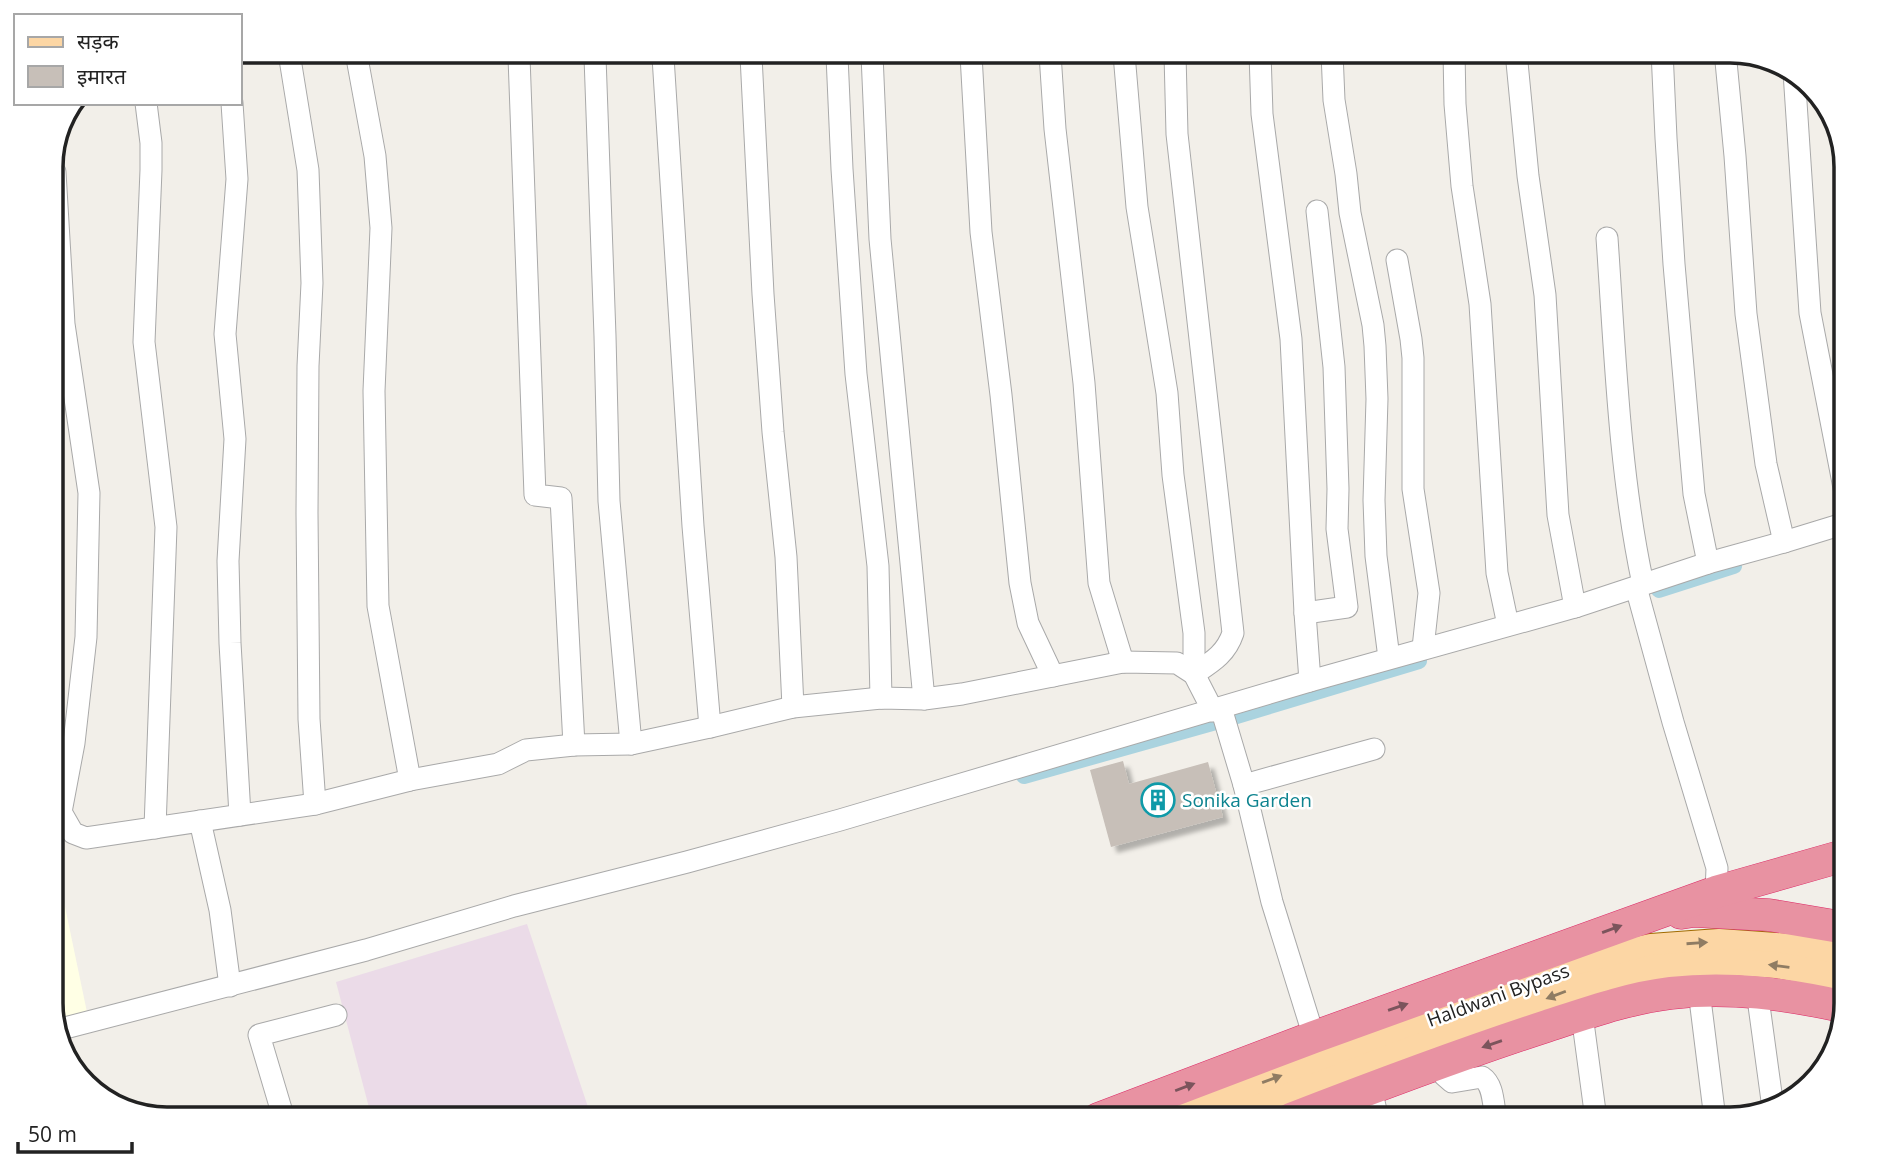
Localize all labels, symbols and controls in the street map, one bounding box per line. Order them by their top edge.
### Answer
legend [14,14,242,105]
text: सड़क [77,27,119,55]
text: इमारत [77,62,127,90]
building icon: Sonika Garden [1139,781,1177,819]
place label: Sonika Garden [1182,787,1312,813]
one-way arrow [1601,924,1622,935]
one-way arrow [1687,937,1709,948]
street label: Haldwani Bypass [1423,957,1573,1033]
one-way arrow [1768,960,1790,971]
one-way arrow [1545,990,1566,1001]
one-way arrow [1388,1002,1409,1013]
one-way arrow [1481,1039,1502,1050]
one-way arrow [1262,1073,1283,1084]
one-way arrow [1175,1082,1196,1093]
scale bar [18,1110,131,1154]
text: 50 m [28,1120,77,1148]

